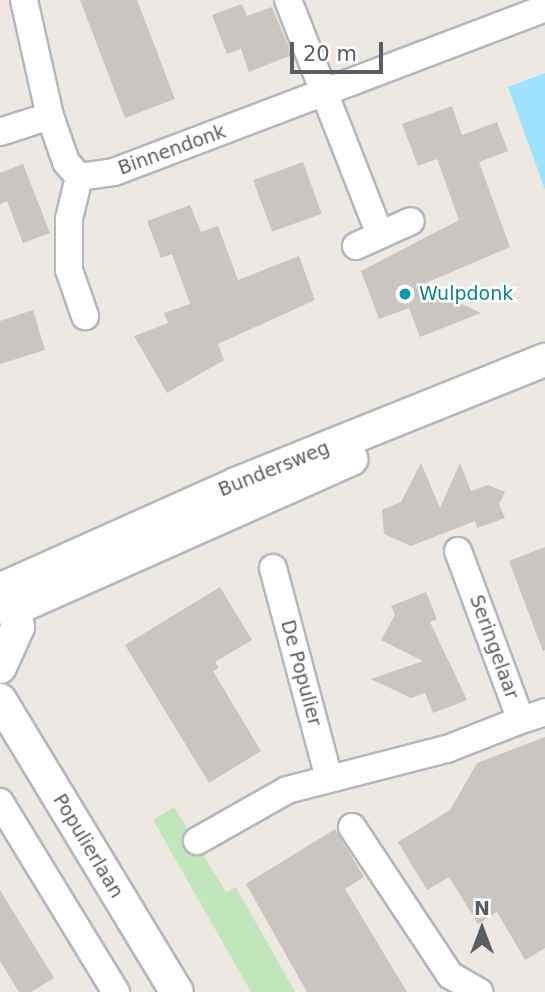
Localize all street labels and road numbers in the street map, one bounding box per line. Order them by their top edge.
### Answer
street label: Binnendonk [115,120,229,180]
street label: Bundersweg [215,436,333,502]
street label: Seringelaar [465,592,523,702]
street label: De Populier [276,617,326,729]
street label: Populierlaan [48,790,128,902]

